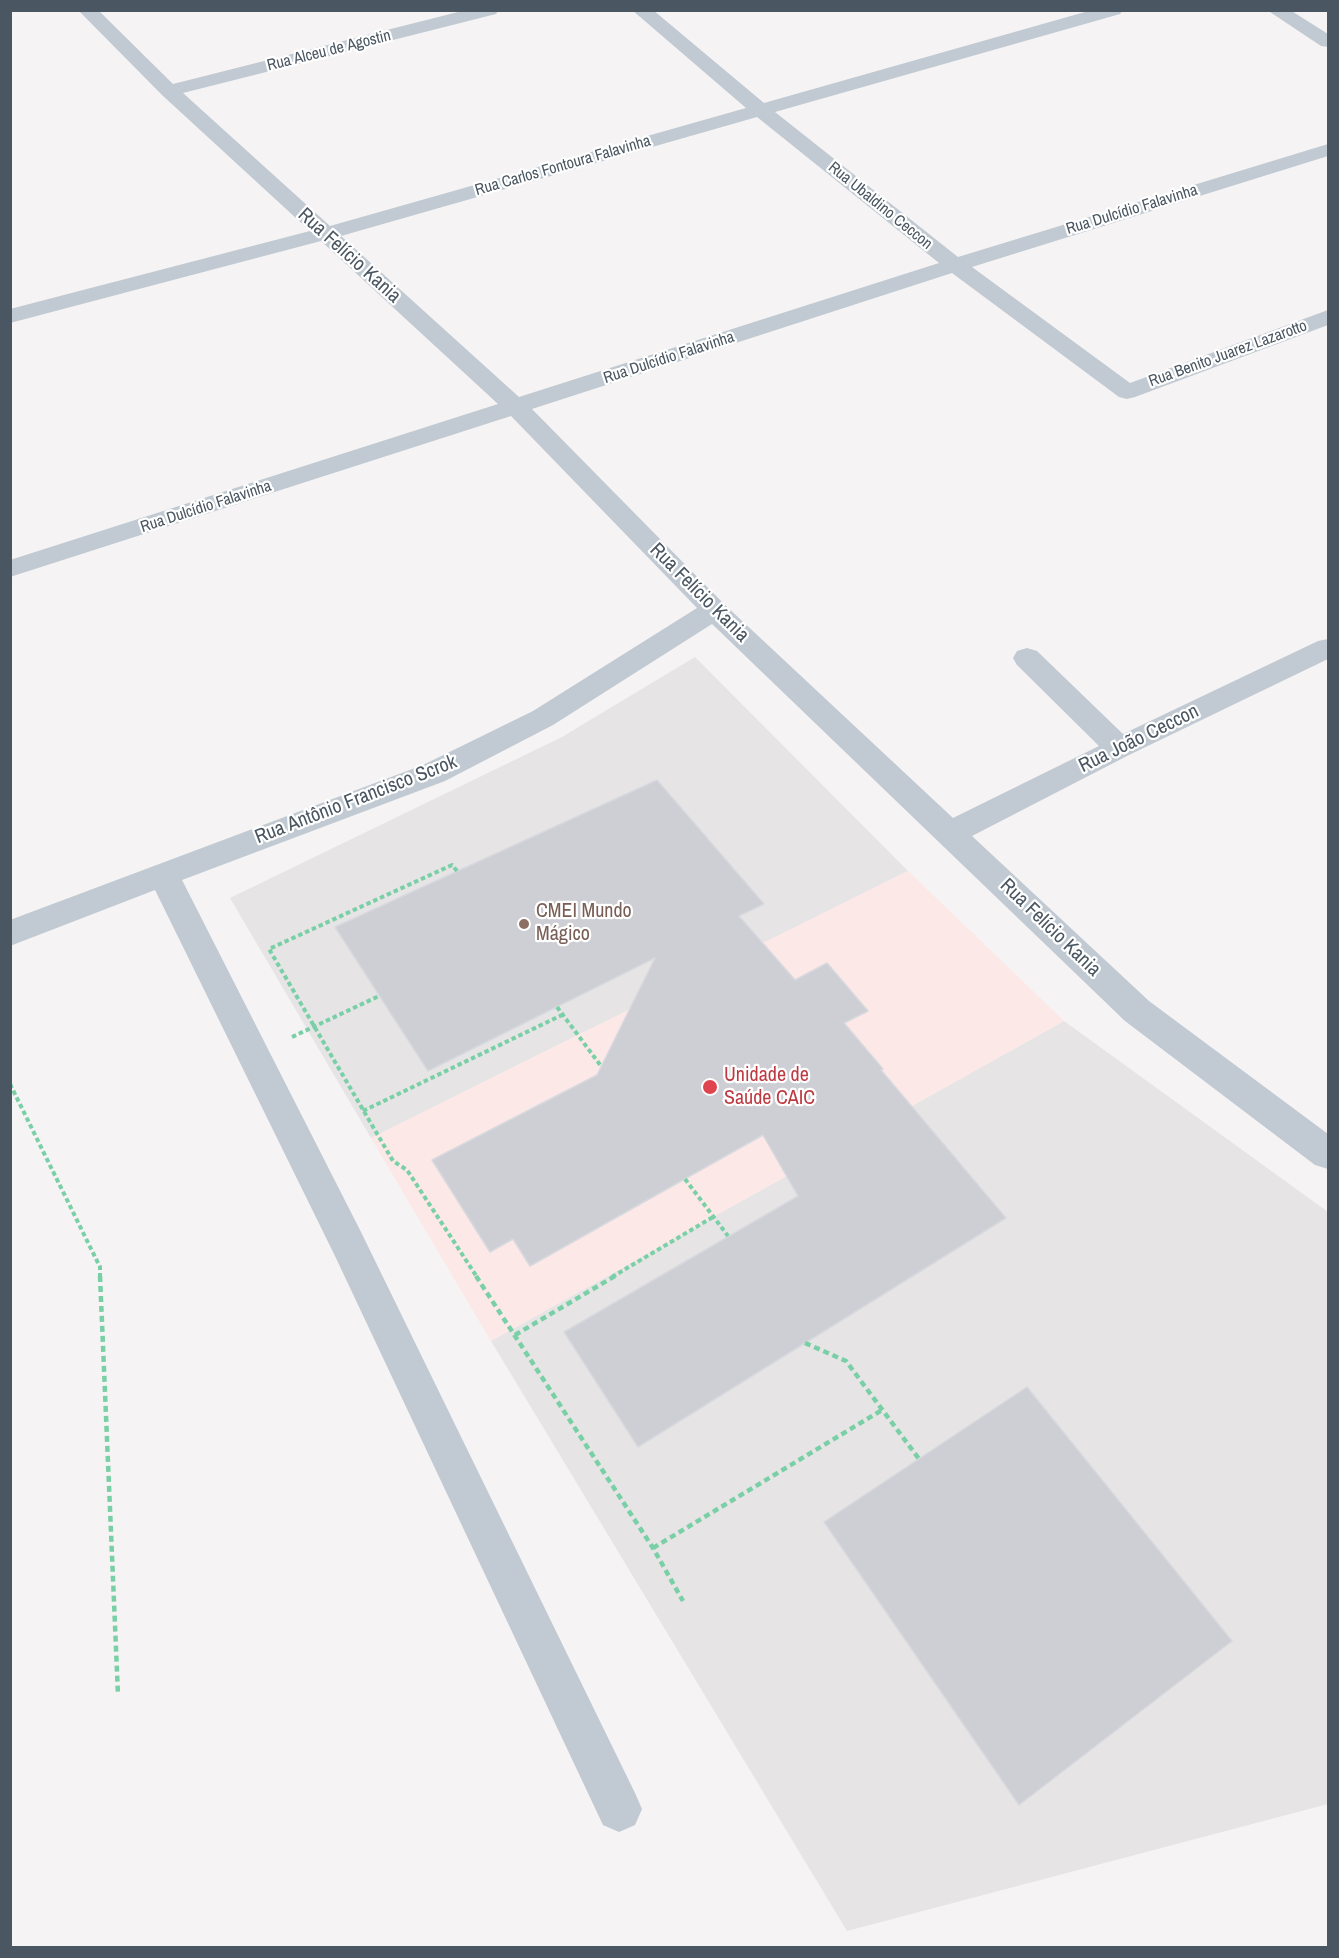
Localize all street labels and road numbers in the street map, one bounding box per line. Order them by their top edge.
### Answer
street label: Rua Alceu de Agostin [265,26,393,76]
street label: Rua Carlos Fontoura Falavinha [473,132,653,200]
street label: Rua Ubaldino Ceccon [824,158,936,254]
street label: Rua Dulcídio Falavinha [1064,181,1200,239]
street label: Rua Felício Kania [292,203,406,309]
street label: Rua Benito Juarez Lazarotto [1146,316,1310,392]
street label: Rua Dulcídio Falavinha [601,328,737,388]
street label: Rua Dulcídio Falavinha [138,477,274,537]
street label: Rua Felício Kania [644,538,754,648]
street label: Rua João Ceccon [1075,700,1203,778]
street label: Rua Antônio Francisco Scrok [252,750,460,850]
street label: Rua Felício Kania [995,874,1105,982]

